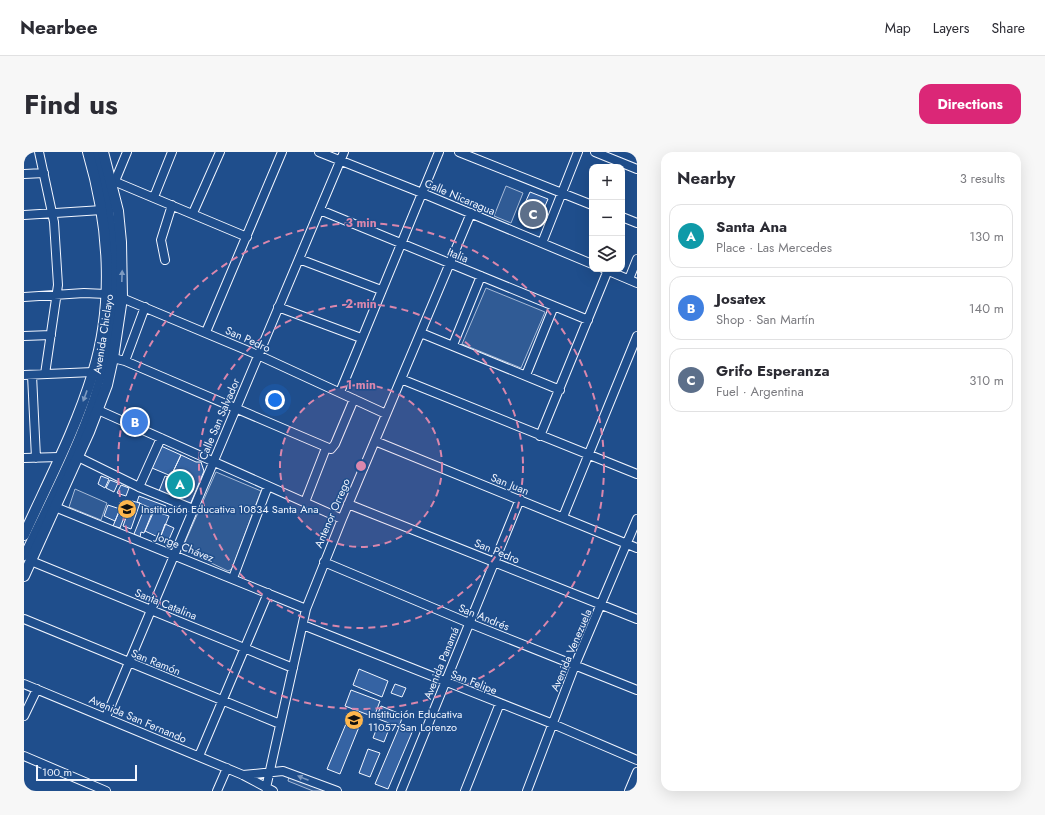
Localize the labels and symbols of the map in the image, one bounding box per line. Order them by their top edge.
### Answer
street label: Calle Nicaragua [422,175,498,219]
pin: C [520,199,546,229]
text: 3 min [345,214,377,232]
street label: Italia [445,244,471,266]
one-way arrow [119,269,125,282]
street label: Avenida Chiclayo [89,293,117,375]
text: 2 min [345,295,377,313]
street label: San Pedro [223,322,273,356]
street label: Calle San Salvador [195,376,244,462]
text: 1 min [346,376,376,394]
your location [265,390,285,410]
one-way arrow [82,391,88,403]
pin: B [122,407,148,437]
centre of rings [354,459,368,473]
pin: A [167,469,193,499]
street label: San Juan [489,469,531,499]
street label: Antenor Orrego [310,476,354,550]
school or university icon: Institución Educativa 10834 Santa Ana [116,498,138,520]
place label: Institución Educativa 10834 Santa Ana [141,501,319,517]
street label: Jorge Chávez [152,527,216,566]
street label: San Pedro [472,535,522,567]
street label: Santa Catalina [133,584,199,624]
street label: San Andrés [456,600,512,635]
street label: Avenida Venezuela [546,606,596,694]
street label: Avenida Panamá [419,625,463,701]
street label: San Ramón [129,645,183,679]
street label: San Felipe [448,666,500,698]
street label: Avenida San Fernando [87,691,189,747]
place label: Institución Educativa 11057 San Lorenzo [368,706,462,735]
school or university icon: Institución Educativa 11057 San Lorenzo [343,709,365,731]
scale bar [36,763,137,782]
one-way arrow [297,774,309,780]

